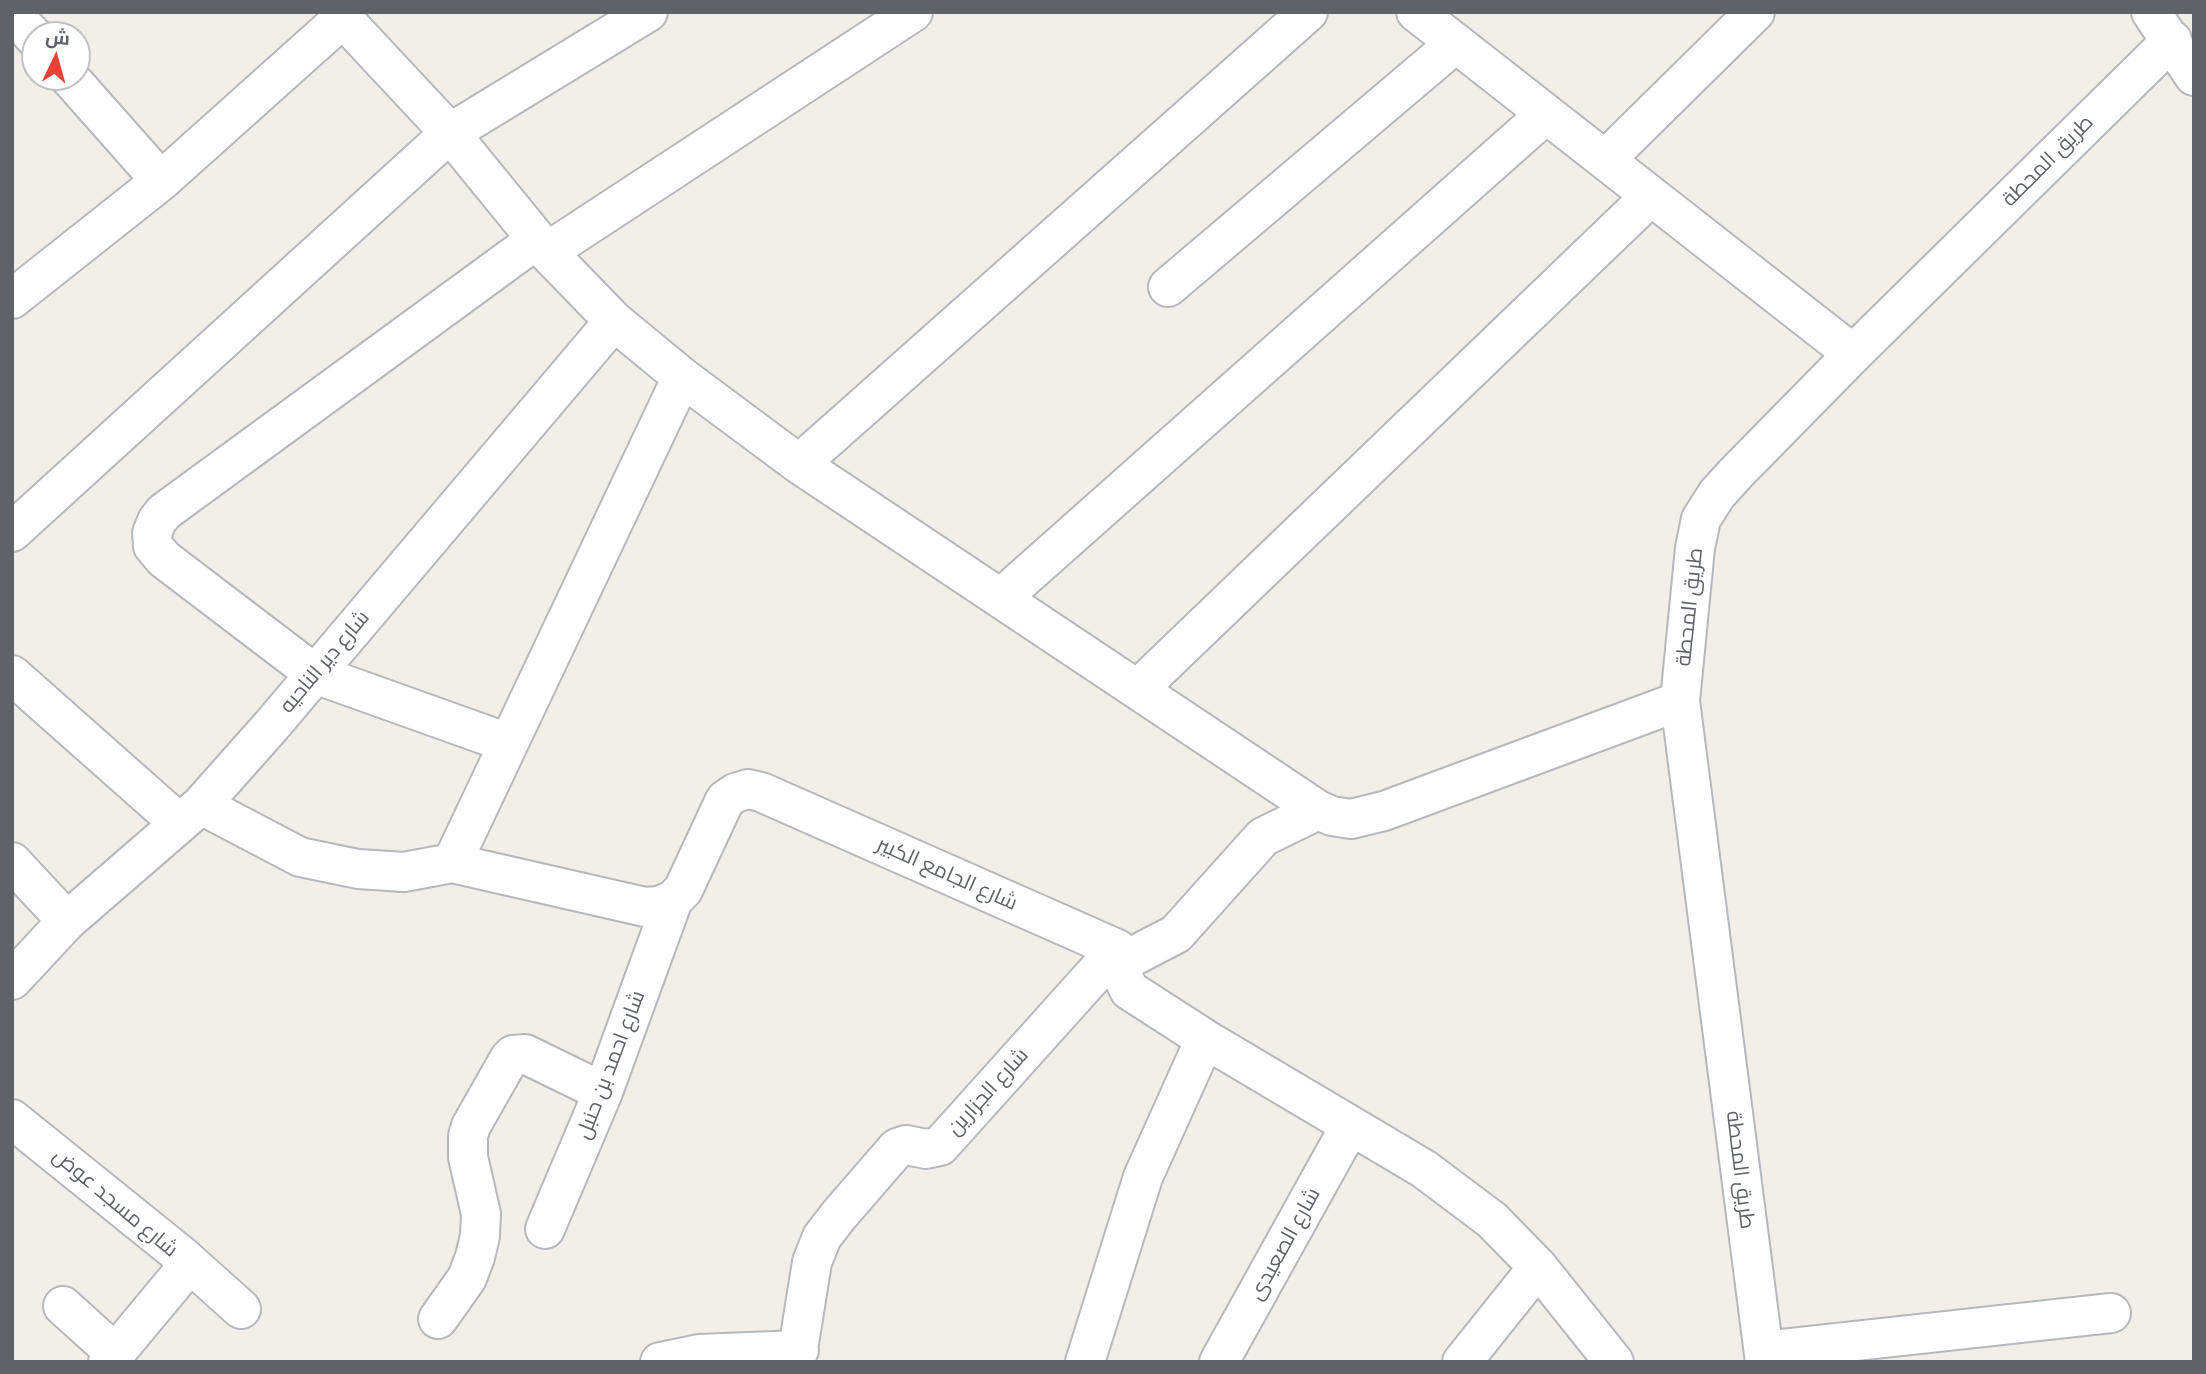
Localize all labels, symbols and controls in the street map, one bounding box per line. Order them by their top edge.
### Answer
north arrow [21,21,91,91]
text: ش [44,24,71,50]
street label: طريق المحطة [1997,110,2099,212]
street label: طريق المحطة [1671,546,1709,668]
street label: شارع دير الناحيه [275,605,375,719]
street label: شارع الجامع الكبير [873,832,1021,916]
street label: شارع احمد بن حنبل [571,987,651,1143]
street label: شارع الجزارين [942,1043,1034,1141]
street label: طريق المحطة [1720,1109,1760,1231]
street label: شارع مسجد عوض [47,1143,183,1263]
street label: شارع الصعيدى [1244,1183,1326,1305]

